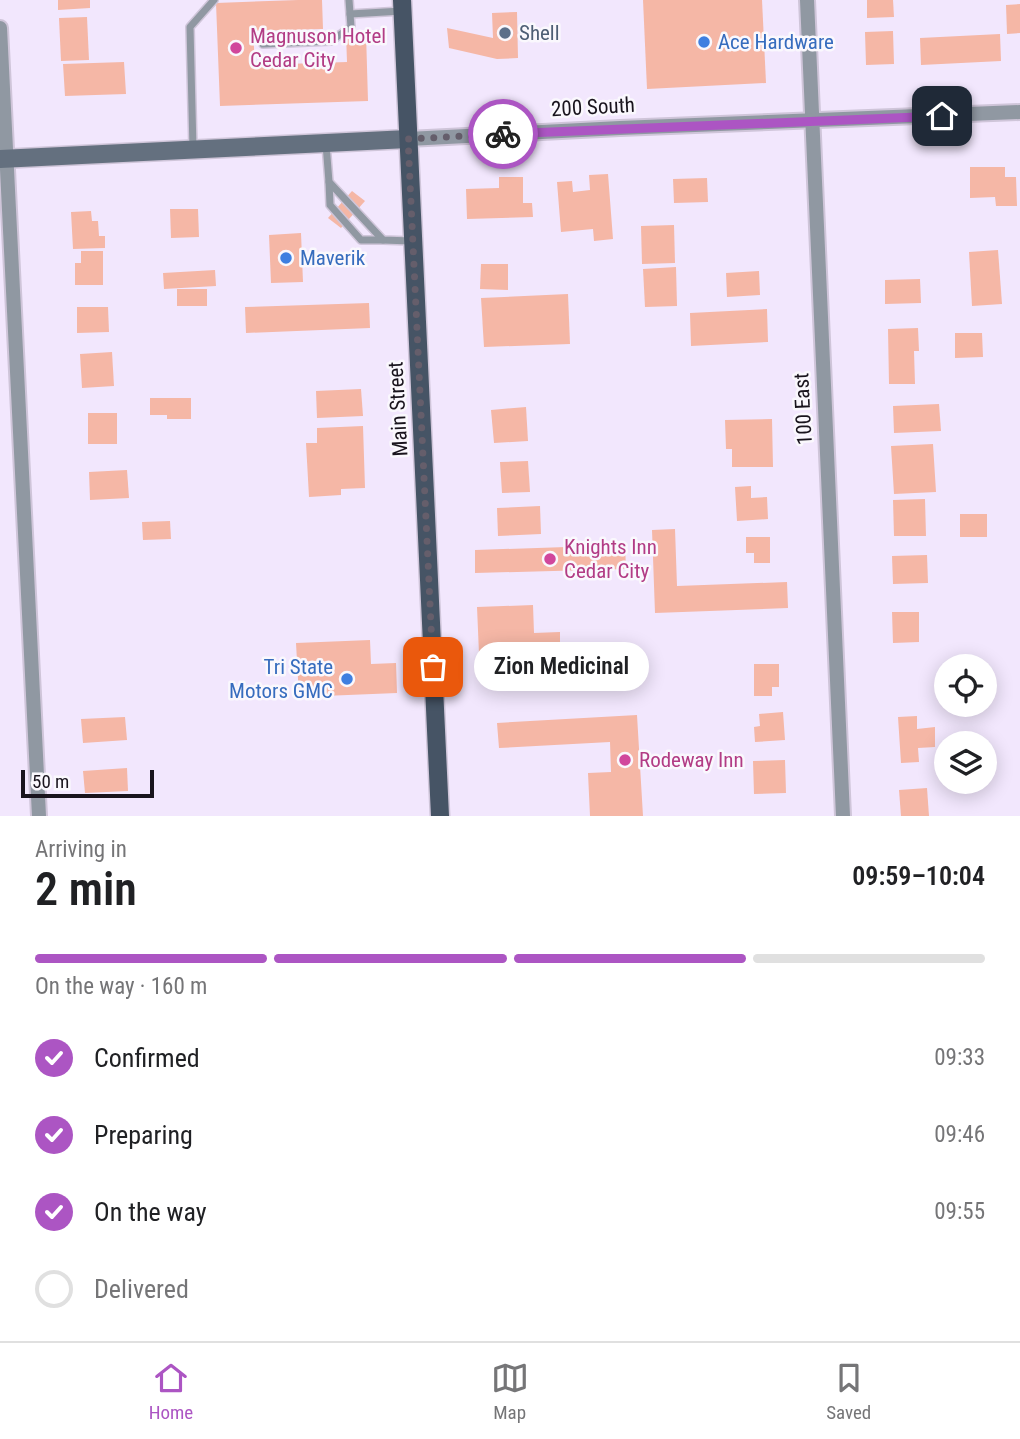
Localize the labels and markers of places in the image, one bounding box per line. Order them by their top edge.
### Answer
place label: Shell [519,21,560,45]
place label: Magnuson Hotel Cedar City [250,24,386,72]
marker: Shell [497,25,513,41]
place label: Ace Hardware [718,30,834,54]
marker: Ace Hardware [696,34,712,50]
marker: Magnuson Hotel Cedar City [228,40,244,56]
pin [912,86,972,146]
place label: Maverik [300,246,366,270]
marker: Maverik [278,250,294,266]
place label: Knights Inn Cedar City [564,535,657,583]
marker: Knights Inn Cedar City [542,551,558,567]
pin [403,637,463,697]
callout: Zion Medicinal [475,642,650,692]
place label: Tri State Motors GMC [229,655,333,703]
marker: Tri State Motors GMC [339,671,355,687]
place label: Rodeway Inn [639,748,744,772]
marker: Rodeway Inn [617,752,633,768]

